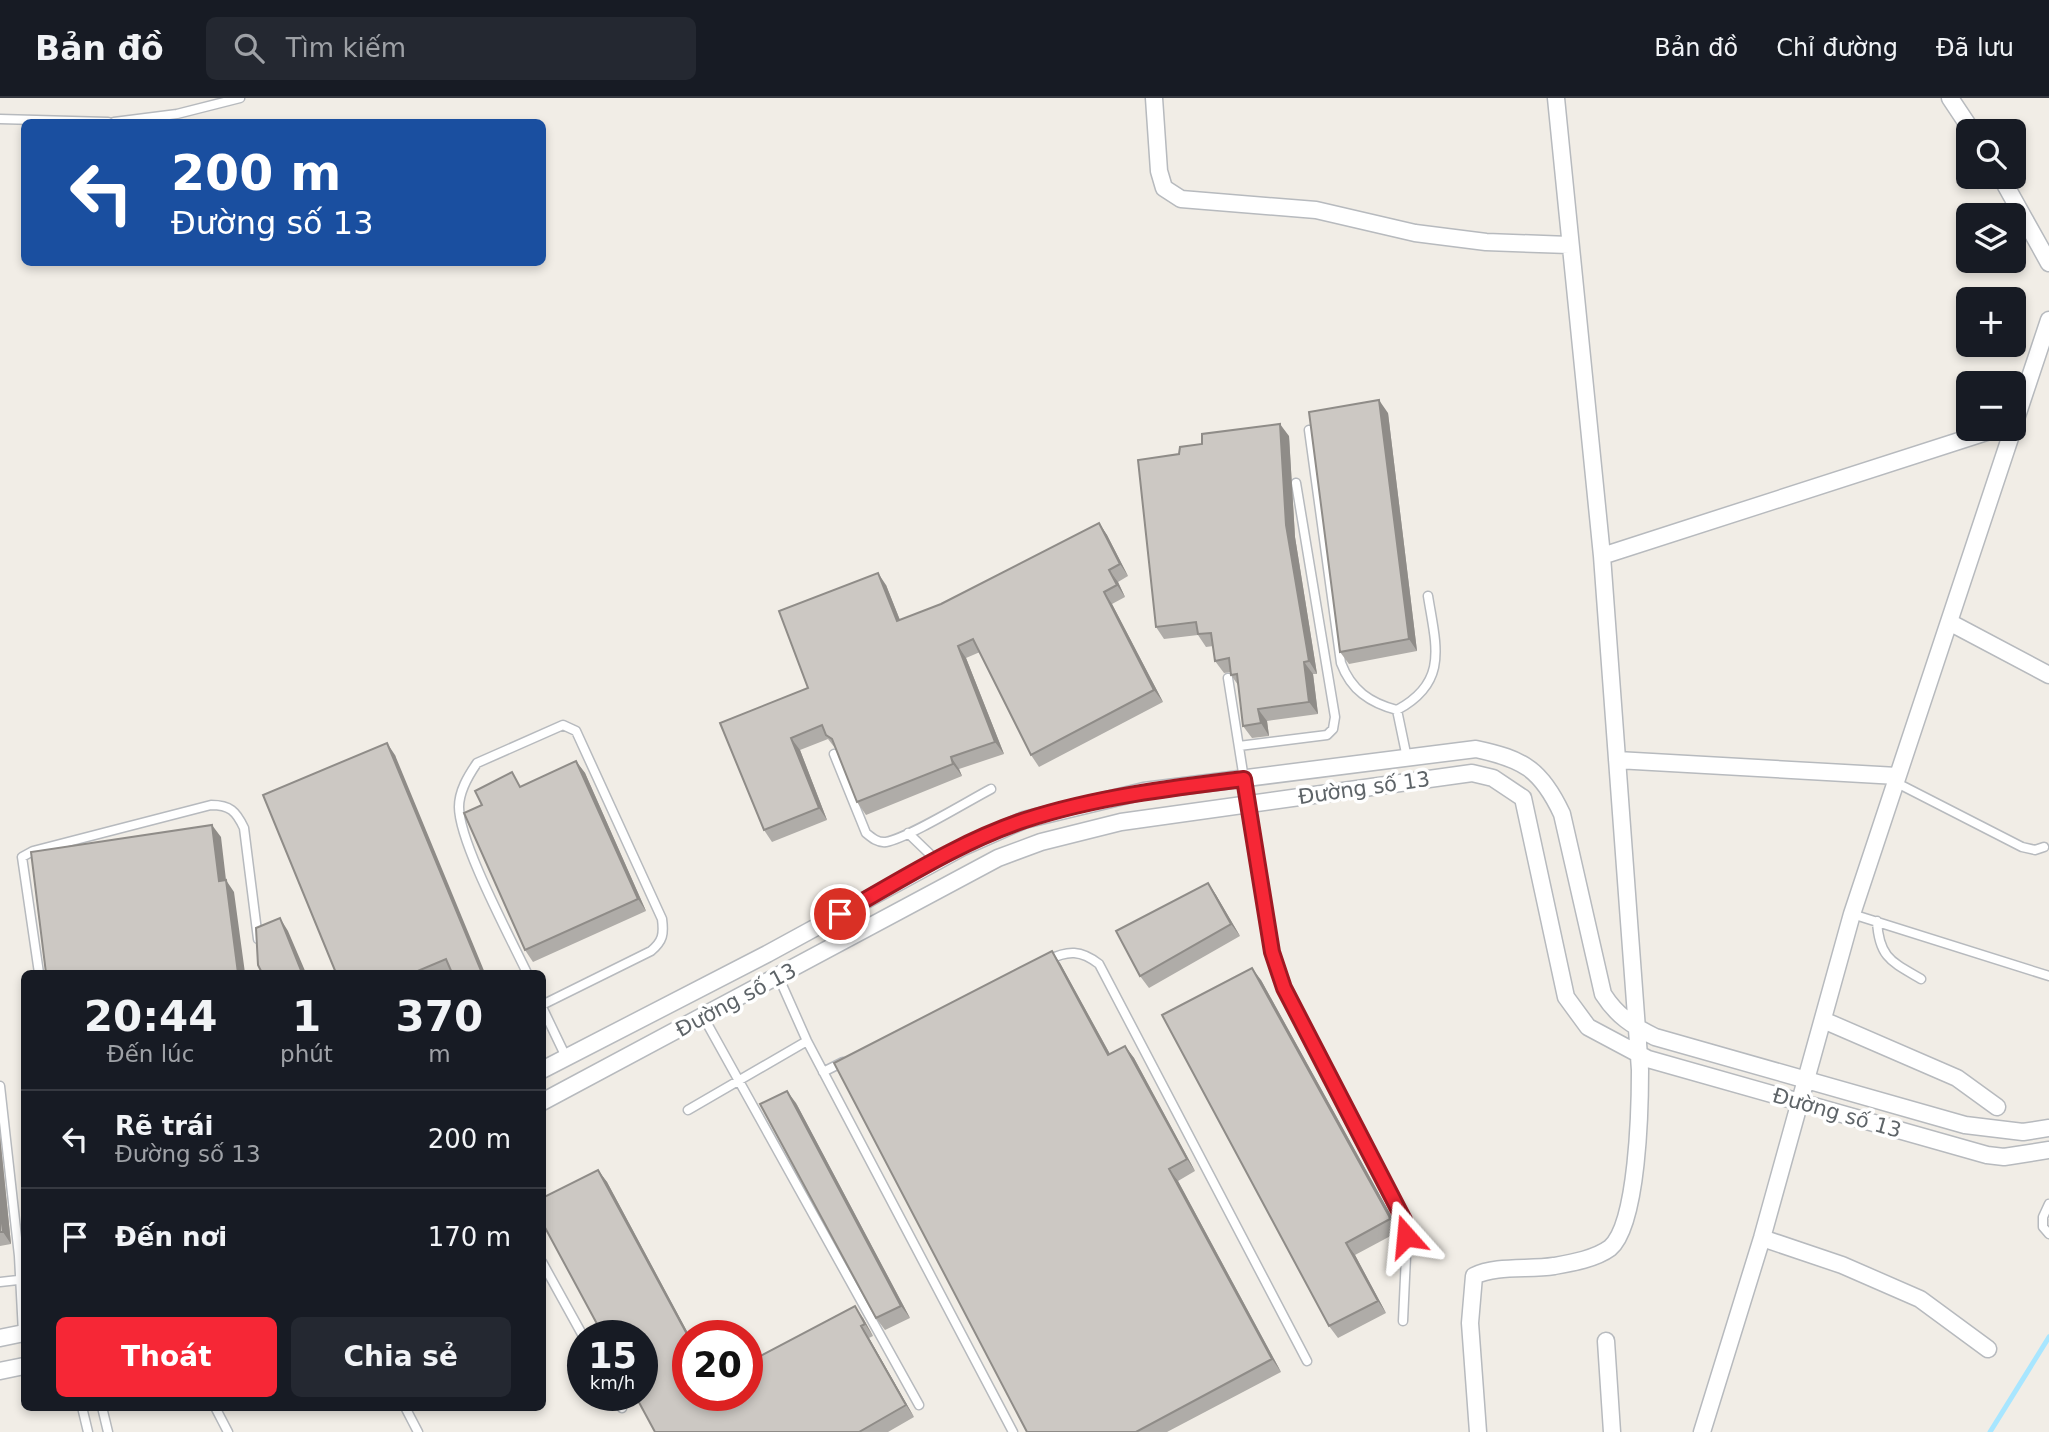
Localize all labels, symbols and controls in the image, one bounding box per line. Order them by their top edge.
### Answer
search box [206,17,696,80]
text: Bản đồ [35,29,164,68]
icon: search [230,29,268,67]
text: Tìm kiếm [286,33,406,63]
text: Bản đồ [1654,34,1738,62]
text: Chỉ đường [1776,34,1898,62]
text: Đã lưu [1936,34,2014,62]
map controls [1956,119,2026,441]
button: search [1956,119,2026,189]
text: 200 m [171,145,341,202]
icon: left [56,147,147,238]
button: layers [1956,203,2026,273]
text: Đường số 13 [171,204,374,242]
button: + [1956,287,2026,357]
button: − [1956,371,2026,441]
street label: Đường số 13 [1297,767,1431,809]
pin [810,884,870,944]
icon: arrive [821,895,859,933]
street label: Đường số 13 [672,958,800,1042]
text: 20:44 [84,992,217,1041]
text: 1 [292,992,321,1041]
text: 370 [396,992,483,1041]
text: Đến lúc [107,1041,194,1067]
text: phút [280,1041,333,1067]
text: m [428,1041,451,1067]
street label: Đường số 13 [1770,1083,1904,1143]
text: Rẽ trái [115,1111,213,1141]
icon: left [56,1120,94,1158]
text: 200 m [428,1124,511,1154]
text: Đường số 13 [115,1141,261,1167]
position arrow [1369,1199,1443,1273]
icon: arrive [56,1218,94,1256]
text: Đến nơi [115,1222,227,1252]
text: 170 m [428,1222,511,1252]
button: Thoát [56,1317,277,1397]
button: Chia sẻ [291,1317,511,1397]
speed limit sign: 20 [672,1320,763,1411]
text: 15 [588,1336,637,1376]
text: km/h [590,1372,635,1393]

